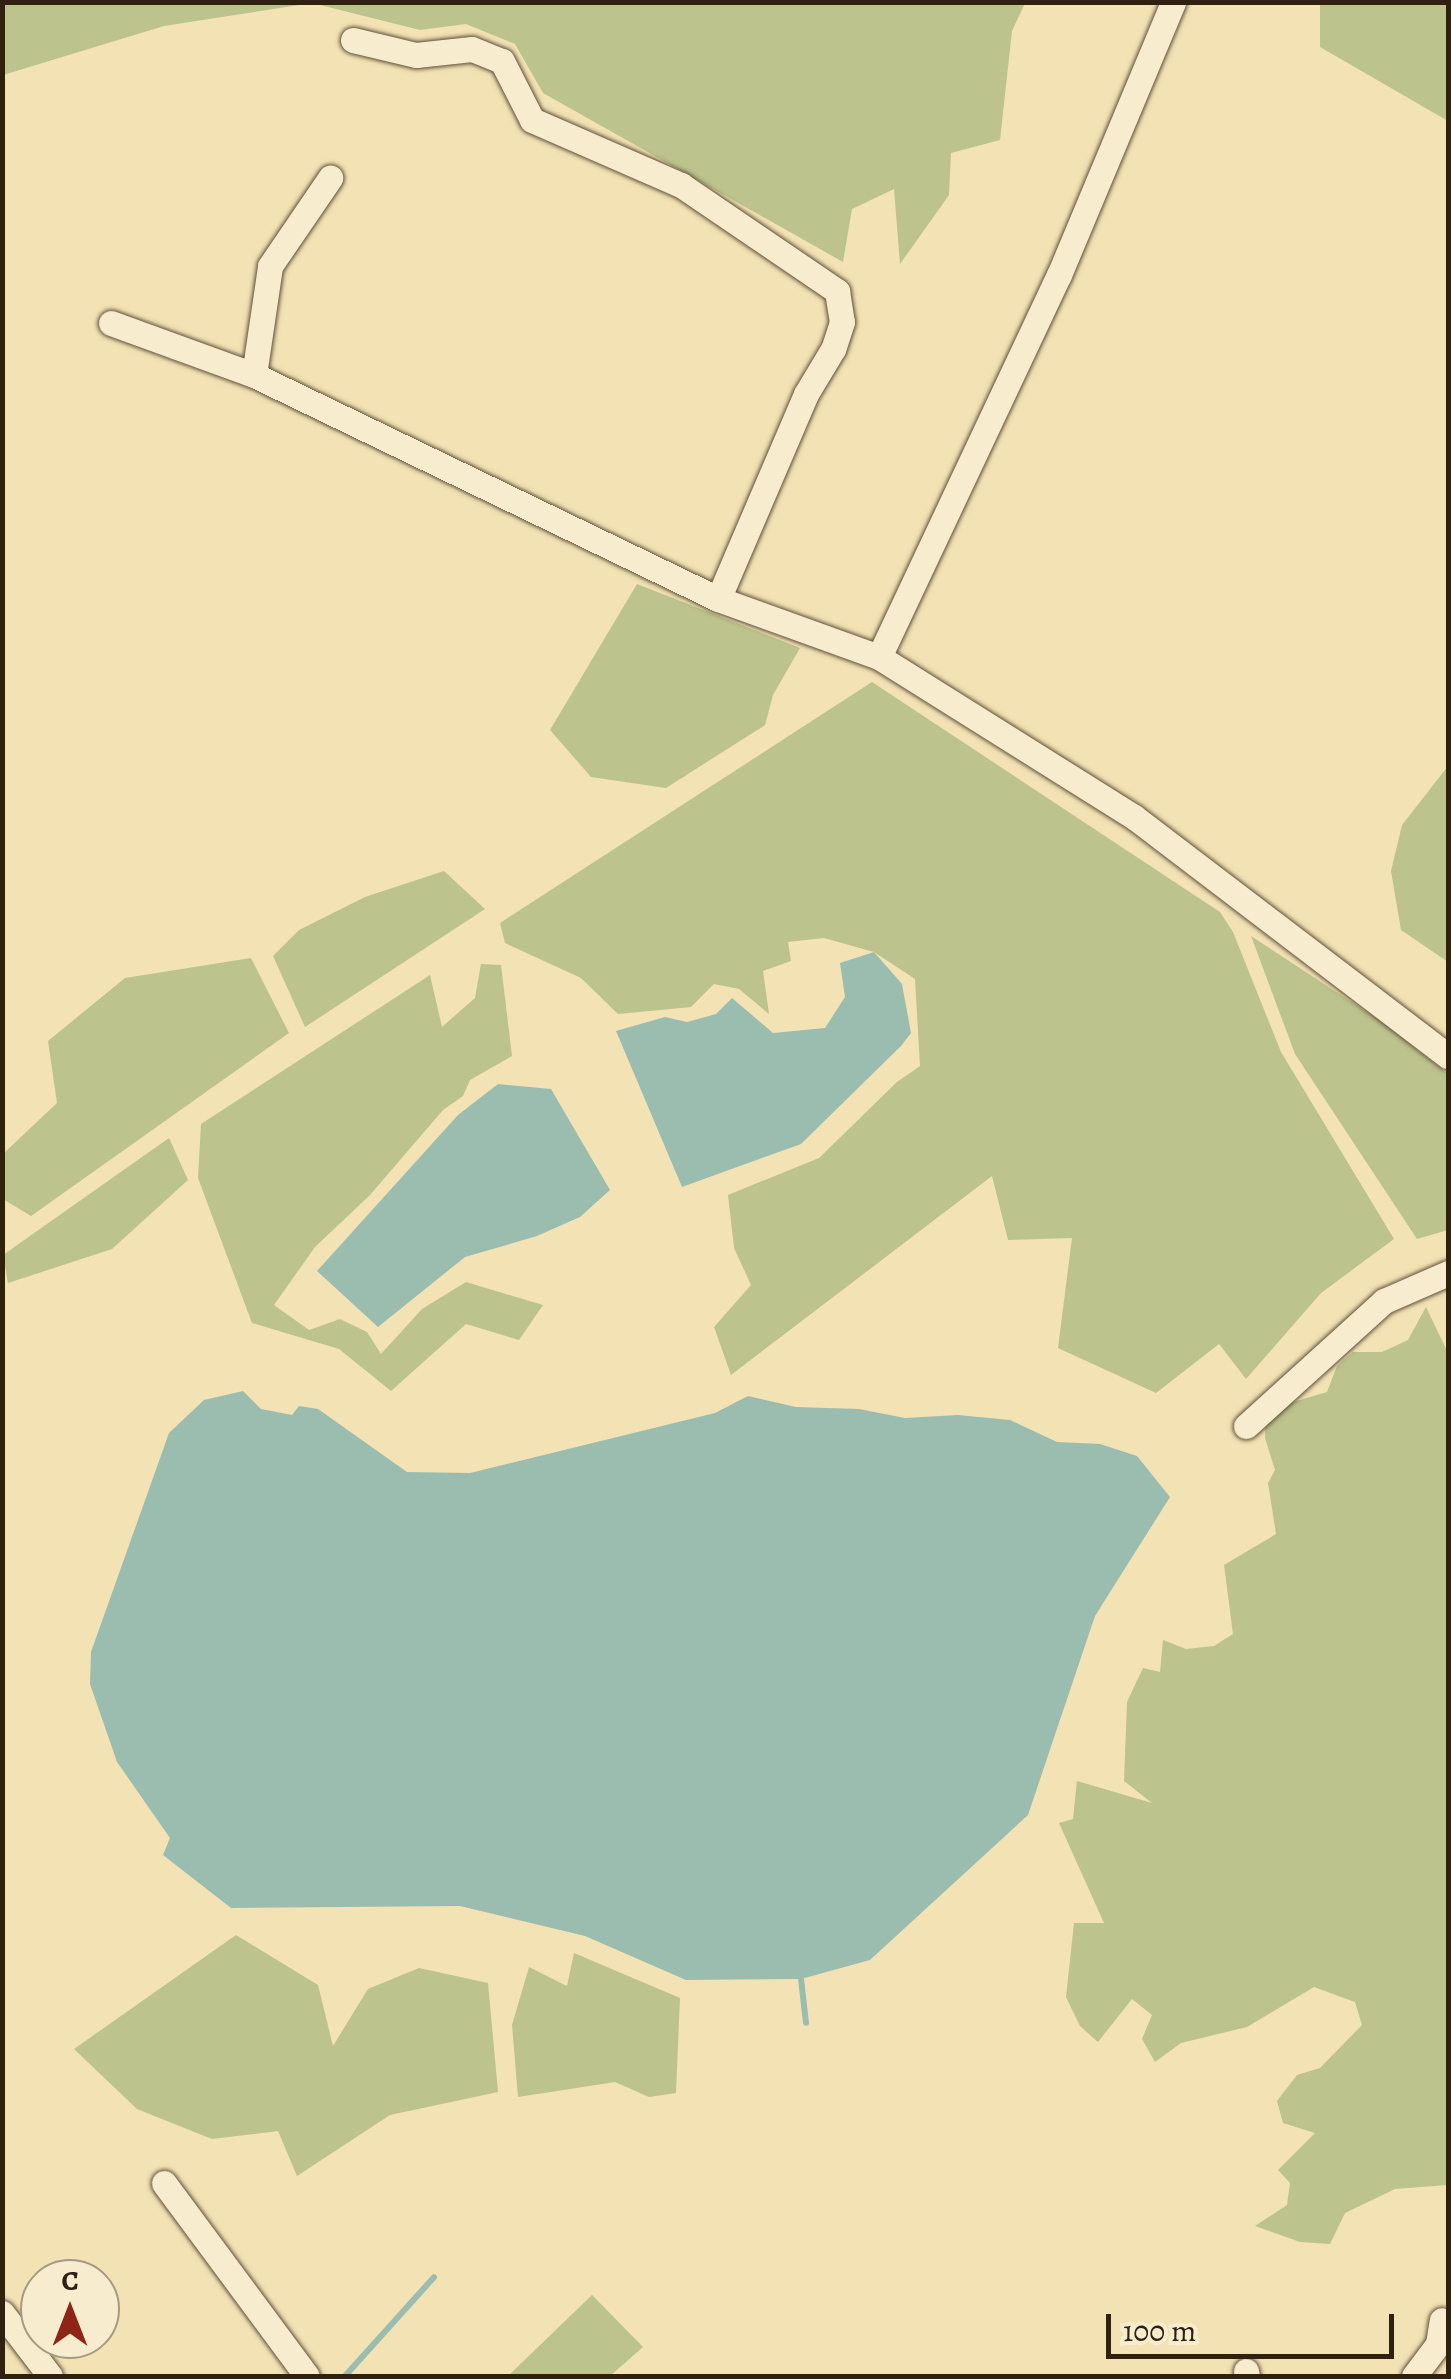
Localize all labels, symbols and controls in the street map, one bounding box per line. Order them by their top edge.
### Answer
north arrow [20,2259,120,2359]
text: С [61,2262,79,2300]
scale bar [1111,2294,1398,2356]
text: 100 m [1123,2311,1196,2351]

